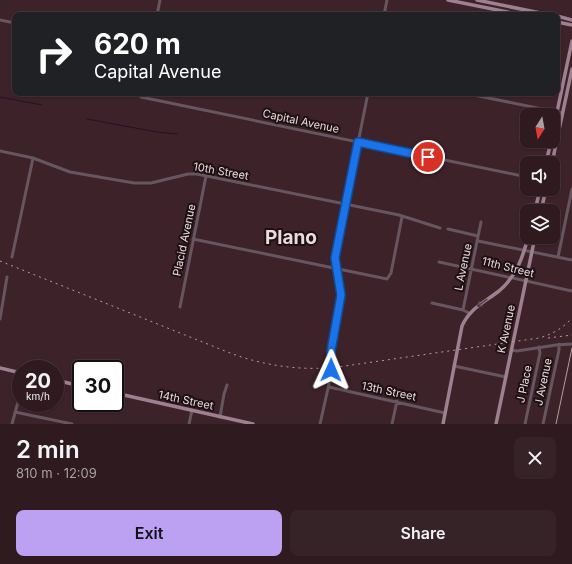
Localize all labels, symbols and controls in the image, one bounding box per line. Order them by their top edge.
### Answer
text: 620 m [94,27,181,61]
icon: right [28,28,80,80]
text: Capital Avenue [94,61,221,82]
street label: Capital Avenue [261,106,341,136]
north arrow [520,108,560,148]
map controls [520,108,560,244]
pin [411,140,445,174]
icon: arrive [417,146,439,168]
button: sound [520,156,560,196]
street label: 10th Street [192,159,250,183]
street label: Placid Avenue [170,203,198,277]
button: layers [520,204,560,244]
district label: Plano [265,226,317,249]
street label: L Avenue [451,242,475,292]
street label: 11th Street [480,254,536,280]
one-way arrow [476,299,487,307]
street label: K Avenue [494,304,518,354]
position arrow [310,349,352,391]
street label: J Avenue [531,357,555,407]
speed limit sign: 30 [72,360,124,412]
street label: J Place [513,364,535,404]
text: 20 [25,369,51,393]
street label: 13th Street [360,378,418,404]
street label: 14th Street [157,387,215,413]
text: km/h [26,390,50,402]
text: 2 min [16,435,80,464]
button: close [514,437,556,479]
text: 810 m · 12:09 [16,465,97,481]
button: Exit [16,510,282,556]
button: Share [290,510,556,556]

